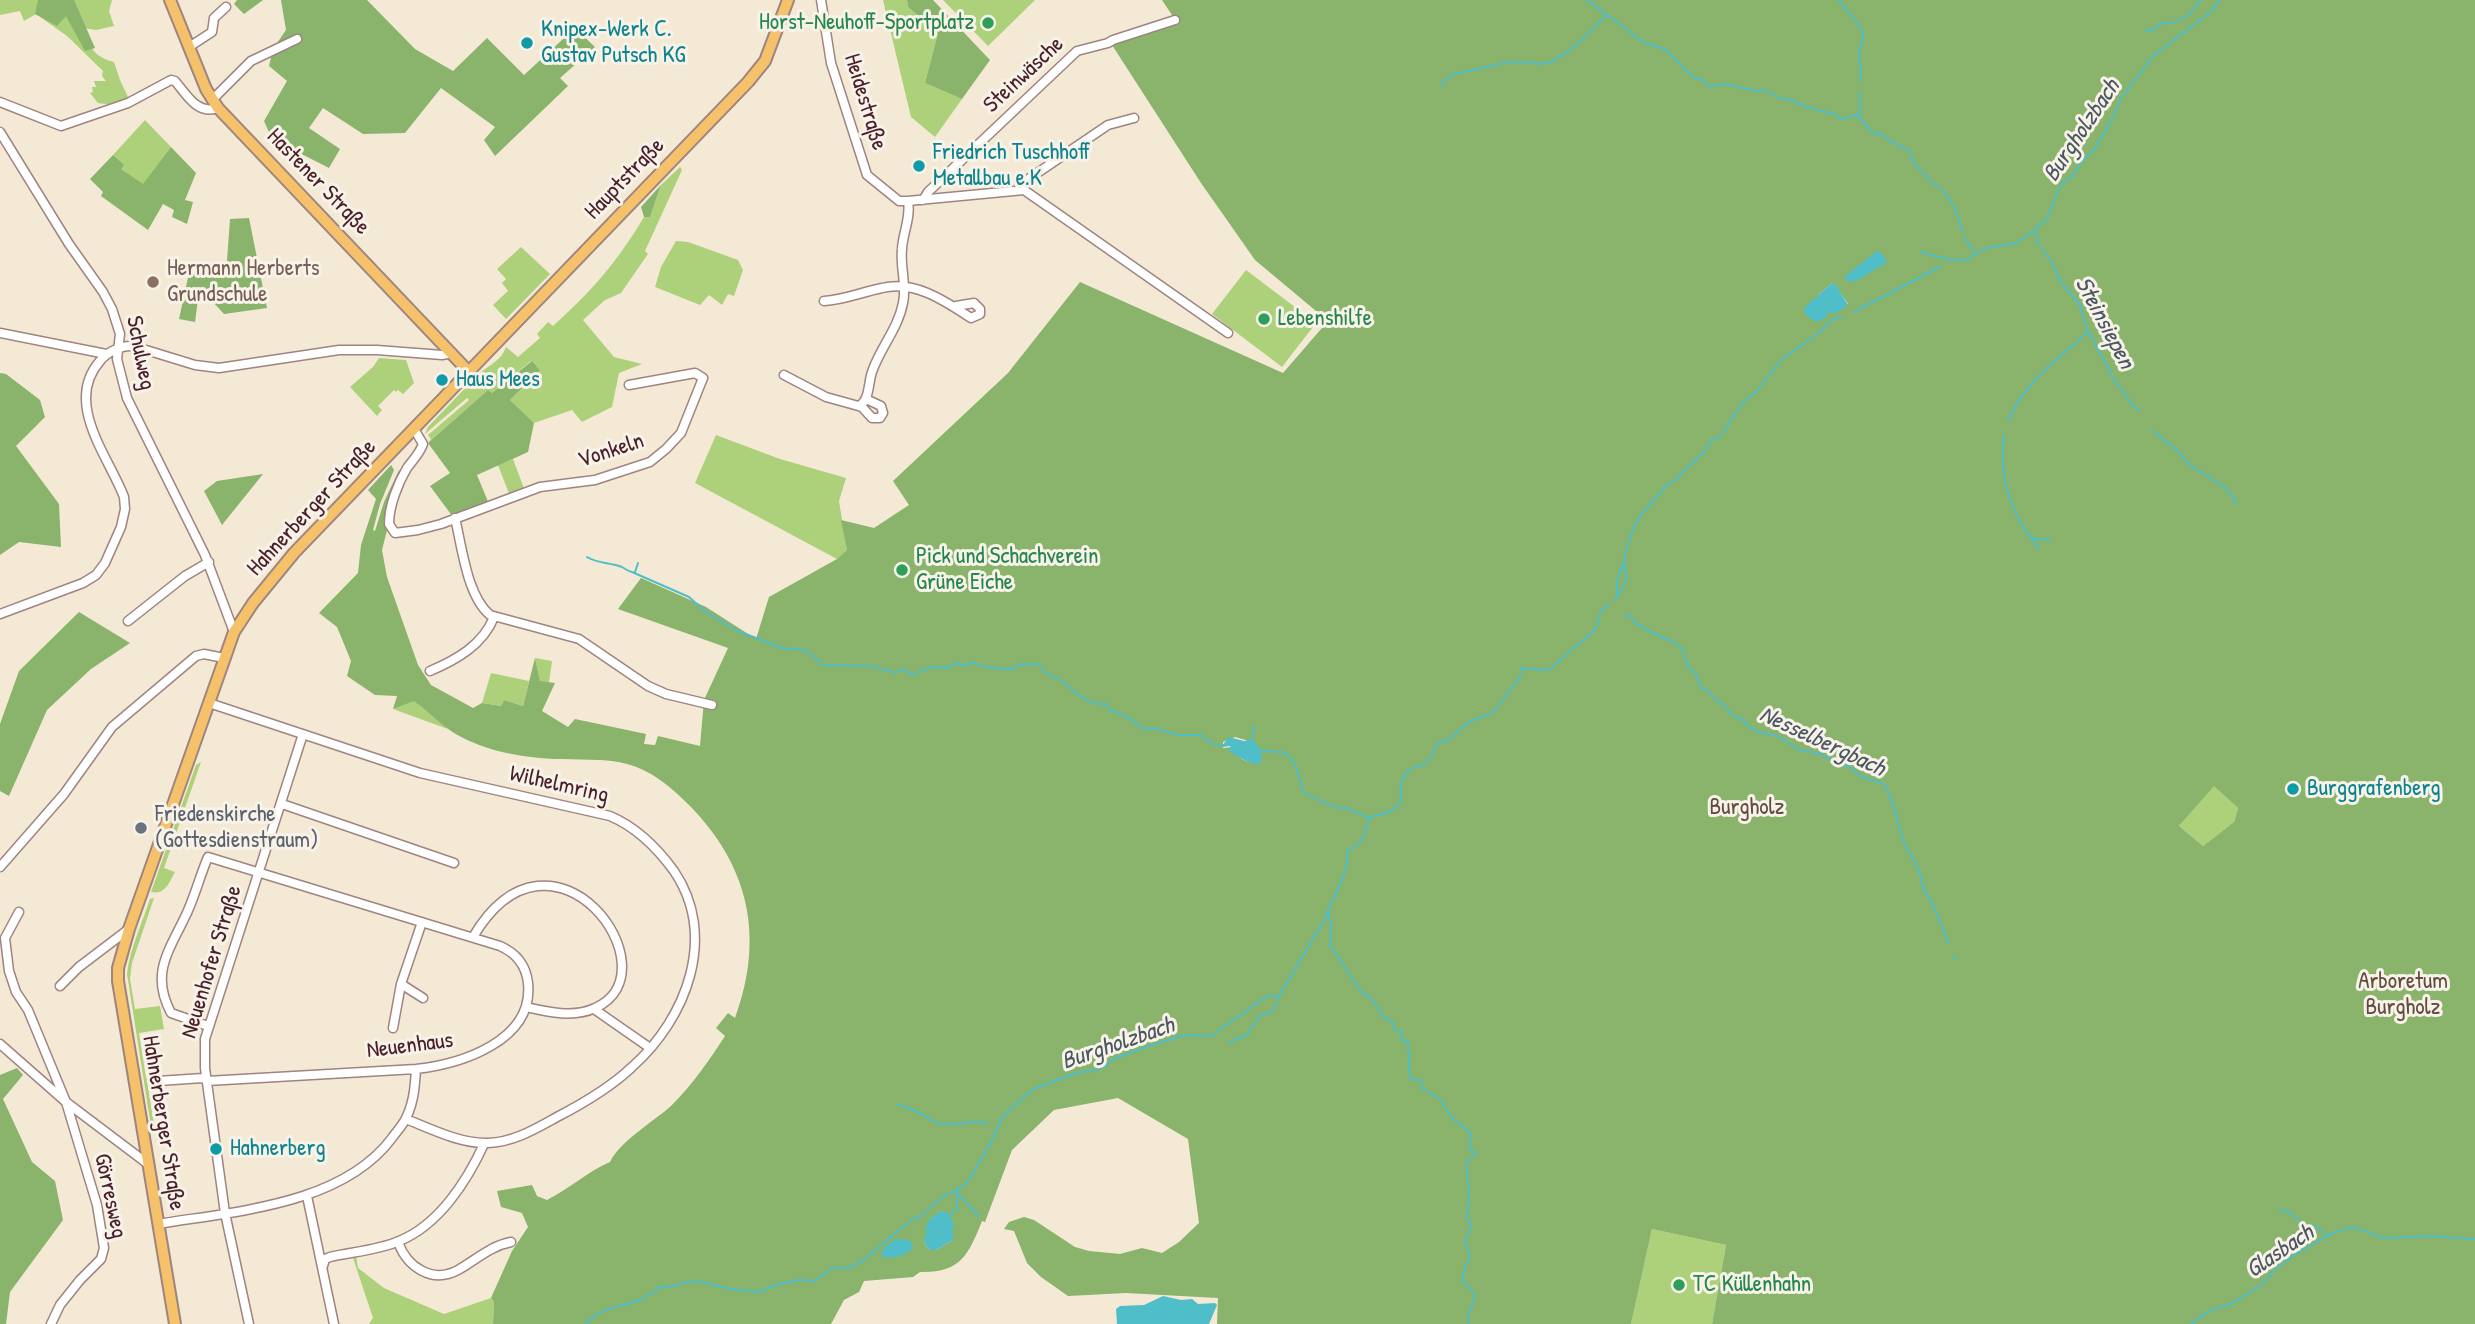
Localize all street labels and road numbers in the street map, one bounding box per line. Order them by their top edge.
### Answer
street label: Steinwäsche [978,31,1070,119]
street label: Heidestraße [837,51,893,153]
street label: Hastener Straße [260,123,376,241]
street label: Hauptstraße [579,132,671,226]
street label: Schulweg [119,314,161,392]
street label: Vonkeln [574,427,648,475]
street label: Hahnerberger Straße [242,434,382,582]
street label: Wilhelmring [507,760,611,810]
street label: Neuenhofer Straße [176,882,248,1042]
street label: Neuenhaus [365,1027,455,1065]
street label: Hahnerberger Straße [136,1034,190,1212]
street label: Görresweg [88,1151,132,1241]

